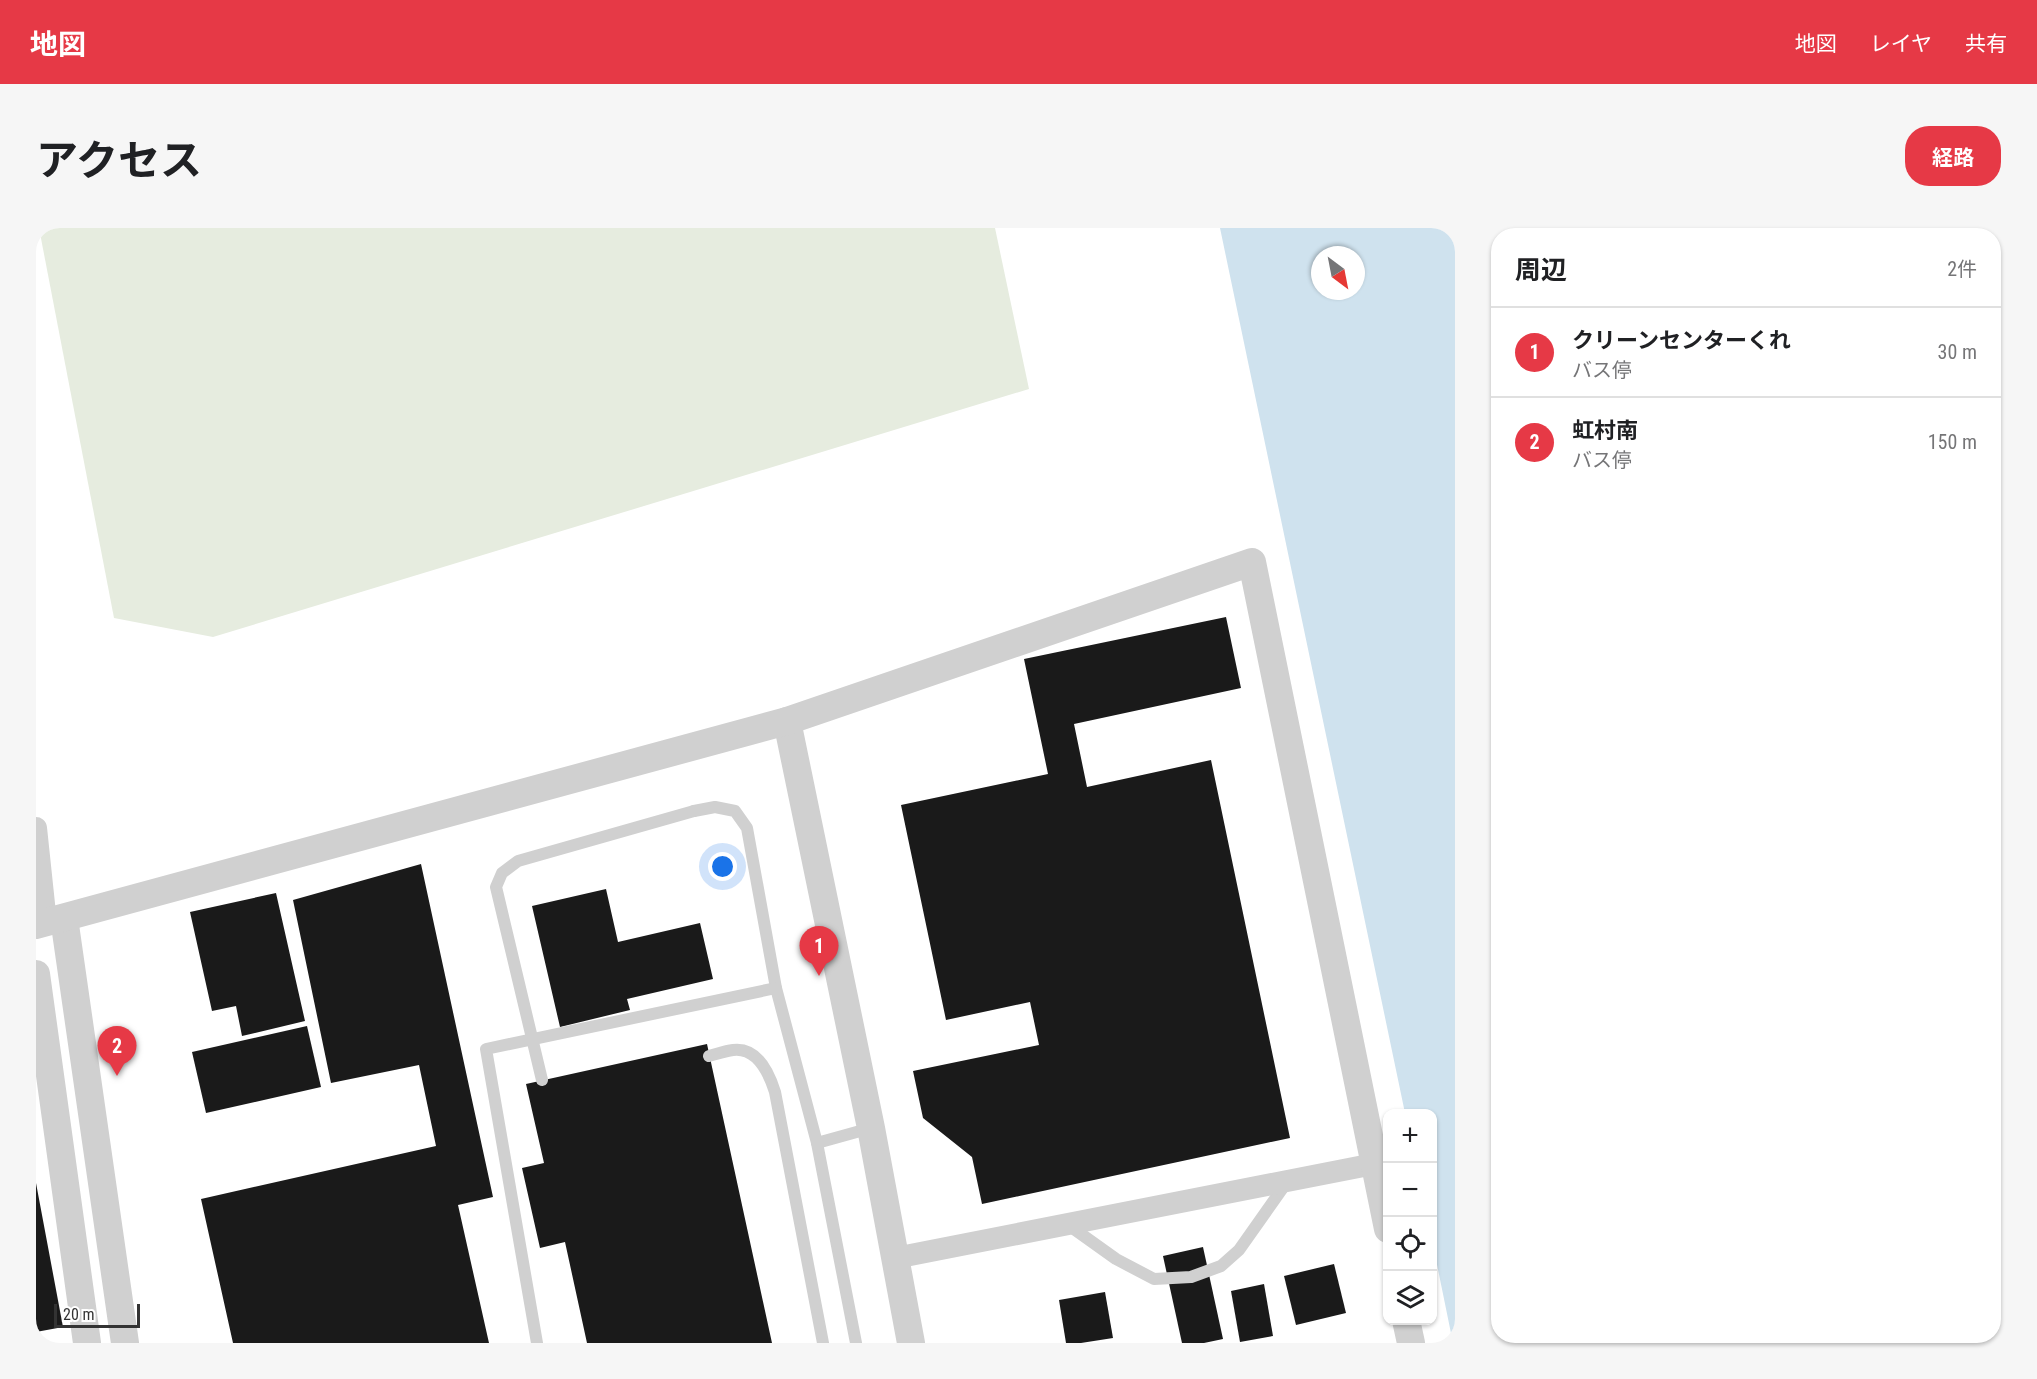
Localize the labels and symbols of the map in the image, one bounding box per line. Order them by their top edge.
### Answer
north arrow [1311,246,1365,300]
your location [708,852,737,881]
pin: 1 [800,926,838,976]
pin: 2 [98,1026,136,1076]
scale bar [54,1301,140,1328]

